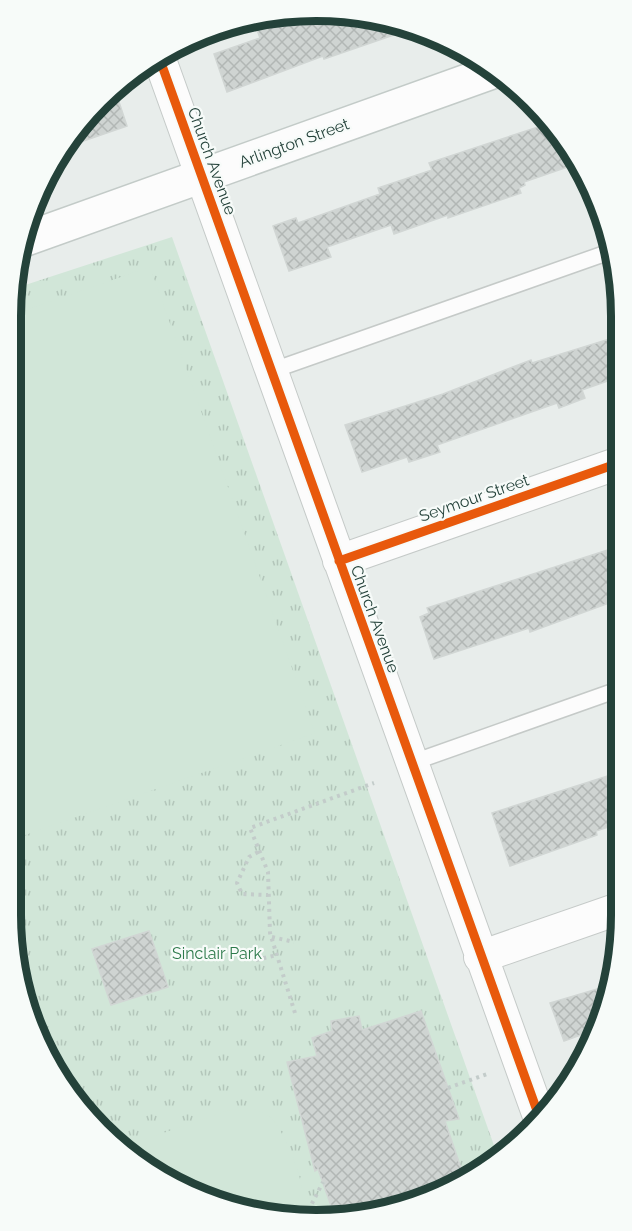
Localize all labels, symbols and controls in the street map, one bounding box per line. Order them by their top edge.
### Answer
street label: Church Avenue [184,105,240,217]
street label: Arlington Street [236,114,352,172]
street label: Seymour Street [417,470,532,526]
street label: Church Avenue [347,563,403,675]
park label: Sinclair Park [172,944,262,963]

